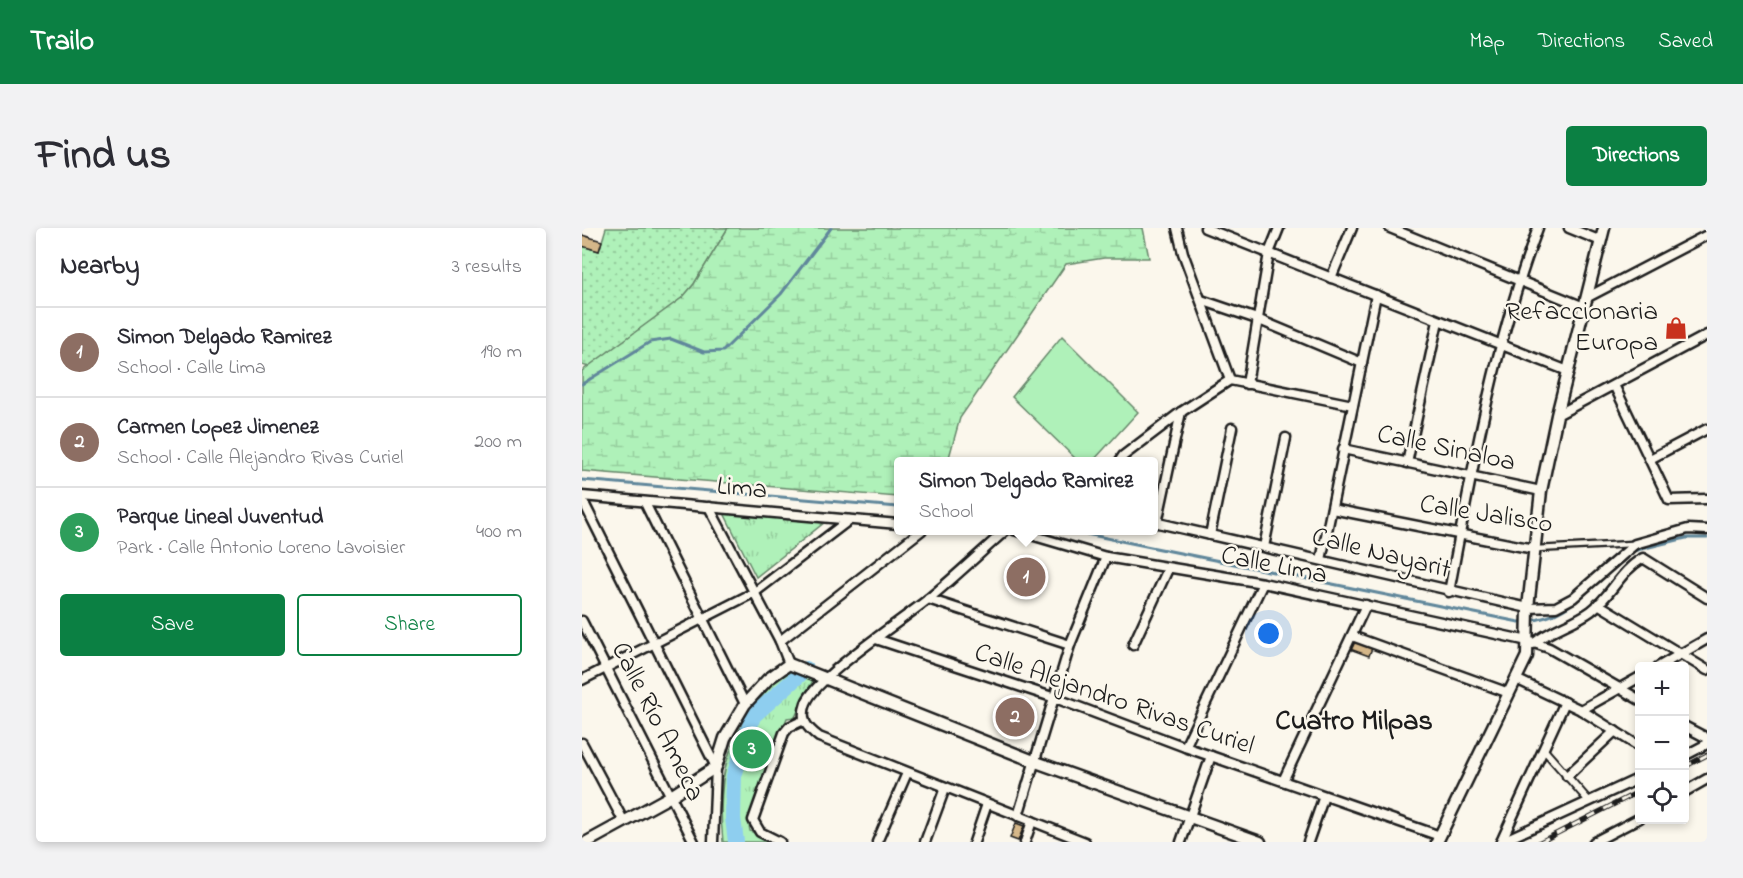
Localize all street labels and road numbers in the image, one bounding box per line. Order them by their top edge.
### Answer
street label: Calle Sinaloa [1373,415,1519,483]
street label: Lima [715,467,769,511]
street label: Calle Jalisco [1417,485,1555,545]
street label: Calle Nayarit [1307,518,1455,590]
street label: Calle Lima [1217,537,1331,595]
street label: Calle Alejandro Rivas Curiel [969,634,1259,766]
street label: Calle Río Ameca [600,636,714,808]

